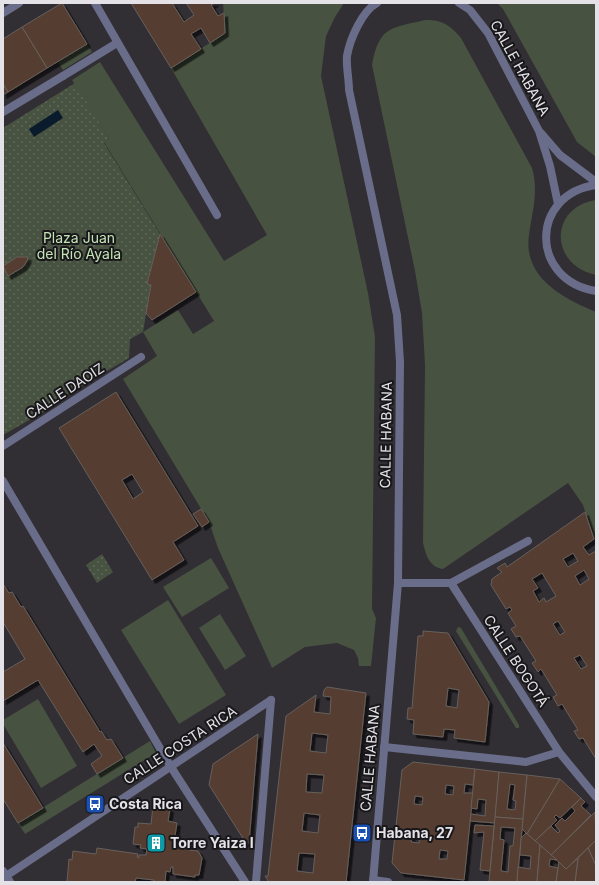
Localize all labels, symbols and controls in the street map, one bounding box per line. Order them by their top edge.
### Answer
street label: CALLE HABANA [487,17,554,119]
park label: Plaza Juan del Río Ayala [37,229,121,262]
street label: CALLE DAOIZ [22,359,107,422]
street label: CALLE HABANA [376,381,395,489]
street label: CALLE BOGOTÁ [480,612,553,710]
street label: CALLE COSTA RICA [120,701,240,788]
street label: CALLE HABANA [356,704,383,812]
bus stop icon: Costa Rica [84,793,106,815]
place label: Costa Rica [109,795,182,812]
bus stop icon: Habana, 27 [351,822,373,844]
place label: Habana, 27 [376,824,453,841]
building icon: Torre Yaiza I [145,832,167,854]
place label: Torre Yaiza I [170,834,254,851]

